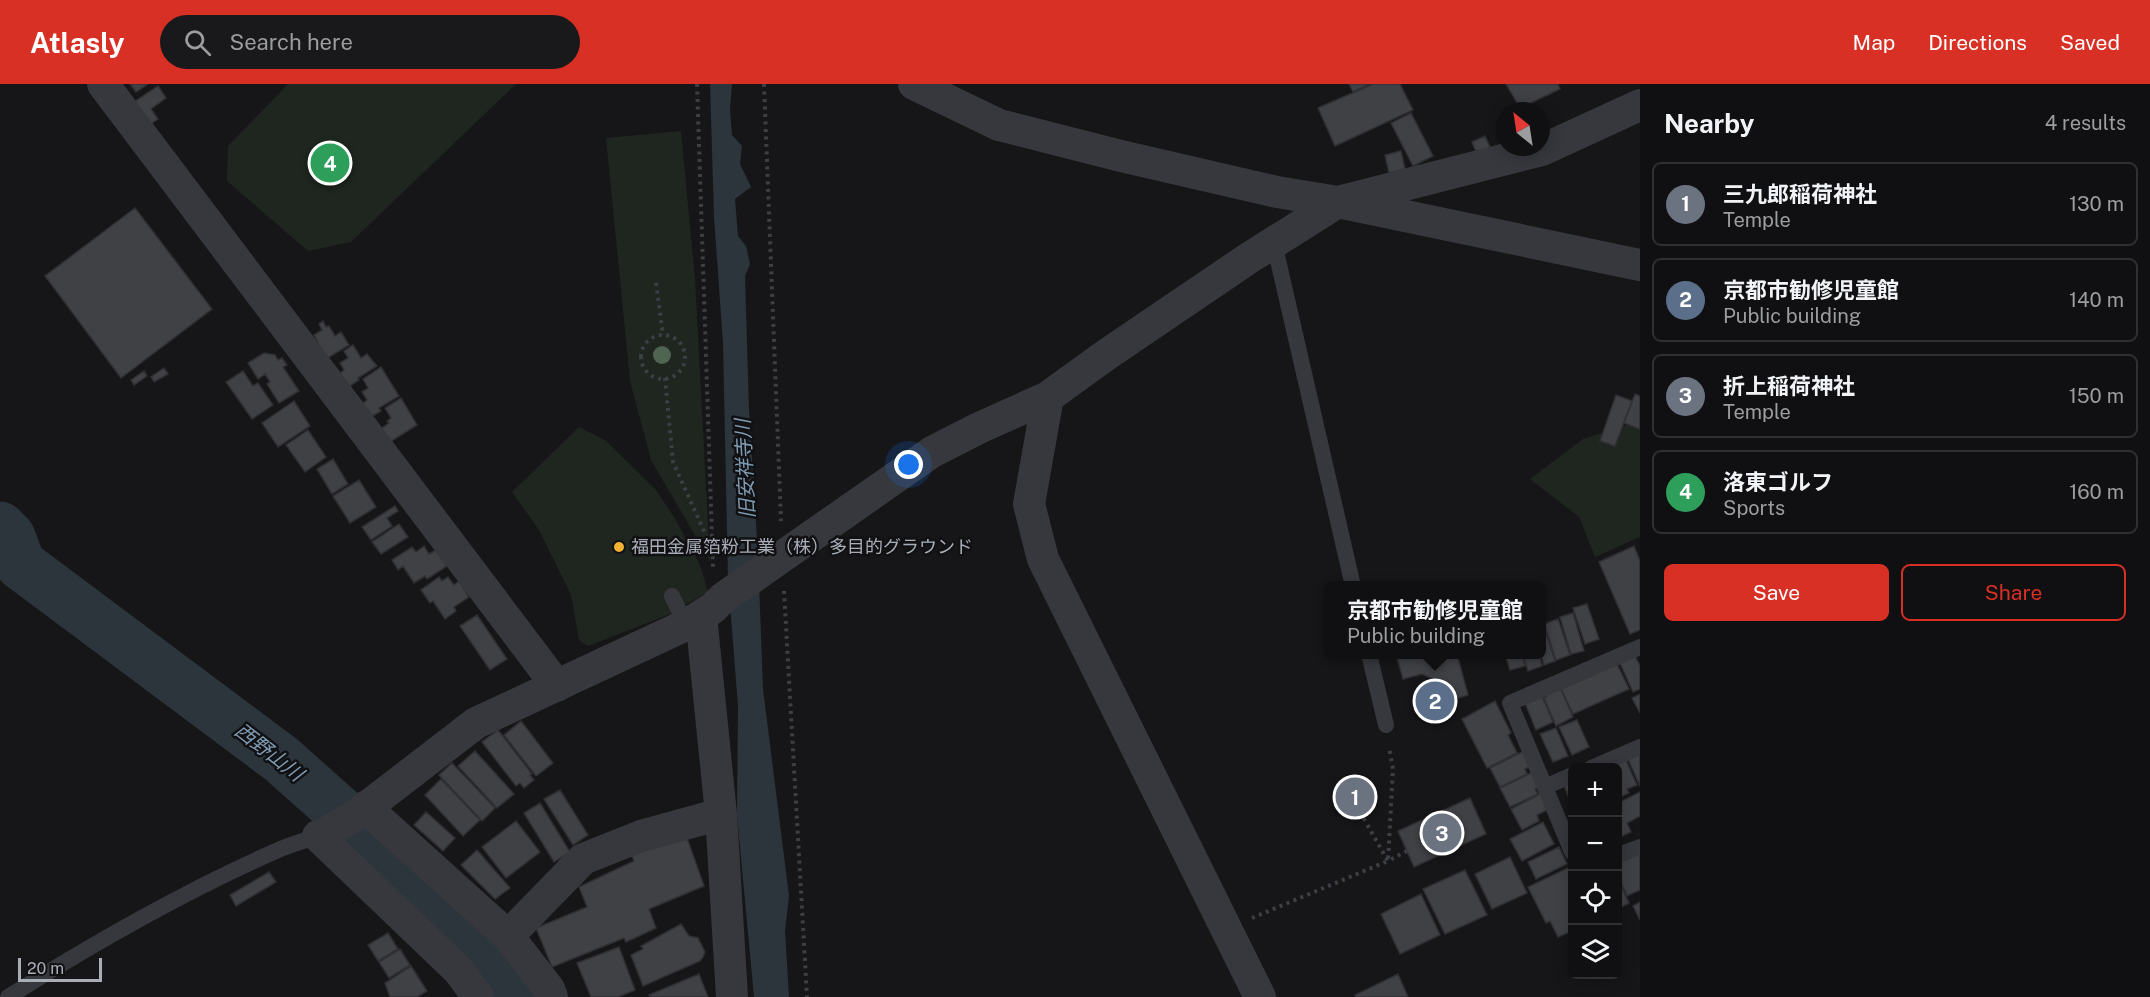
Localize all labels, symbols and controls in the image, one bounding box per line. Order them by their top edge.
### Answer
search box [160,15,580,69]
text: Atlasly [30,26,124,59]
icon: search [181,26,214,59]
text: Search here [229,29,353,55]
text: Map [1853,30,1895,55]
text: Directions [1928,30,2027,55]
text: Saved [2060,30,2120,55]
north arrow [1496,102,1550,156]
text: Nearby [1664,108,1754,139]
text: 4 results [2045,111,2126,135]
pin: 4 [310,140,350,185]
text: 三九郎稲荷神社 [1723,181,1877,207]
text: 1 [1681,192,1690,216]
text: 130 m [2069,192,2124,216]
text: Temple [1723,208,1791,232]
text: 京都市勧修児童館 [1723,277,1899,303]
text: 2 [1679,288,1692,312]
text: 140 m [2069,288,2124,312]
text: Public building [1723,304,1861,328]
text: 折上稲荷神社 [1723,373,1855,399]
text: 3 [1679,384,1692,408]
text: 150 m [2069,384,2124,408]
text: Temple [1723,400,1791,424]
water label: 旧安祥寺川 [730,416,760,520]
your location [894,450,923,479]
text: 洛東ゴルフ [1723,469,1833,495]
text: 4 [1679,480,1692,504]
text: 160 m [2069,480,2124,504]
text: Sports [1723,496,1785,520]
place label: 福田金属箔粉工業（株）多目的グラウンド [631,536,973,557]
marker: 福田金属箔粉工業（株）多目的グラウンド [612,540,626,554]
button: Save [1664,564,1889,621]
button: Share [1901,564,2126,621]
popup [1324,581,1546,659]
text: 京都市勧修児童館 [1347,597,1523,623]
text: Public building [1347,624,1485,648]
pin: 2 [1416,678,1454,724]
water label: 西野山川 [230,718,309,787]
map controls [1568,763,1622,979]
button: + [1568,763,1622,817]
pin: 1 [1336,774,1374,820]
pin: 3 [1422,810,1462,855]
button: − [1568,817,1622,871]
button: locate [1568,871,1622,925]
button: layers [1568,925,1622,979]
scale bar [18,955,102,982]
text: 20 m [27,959,64,978]

